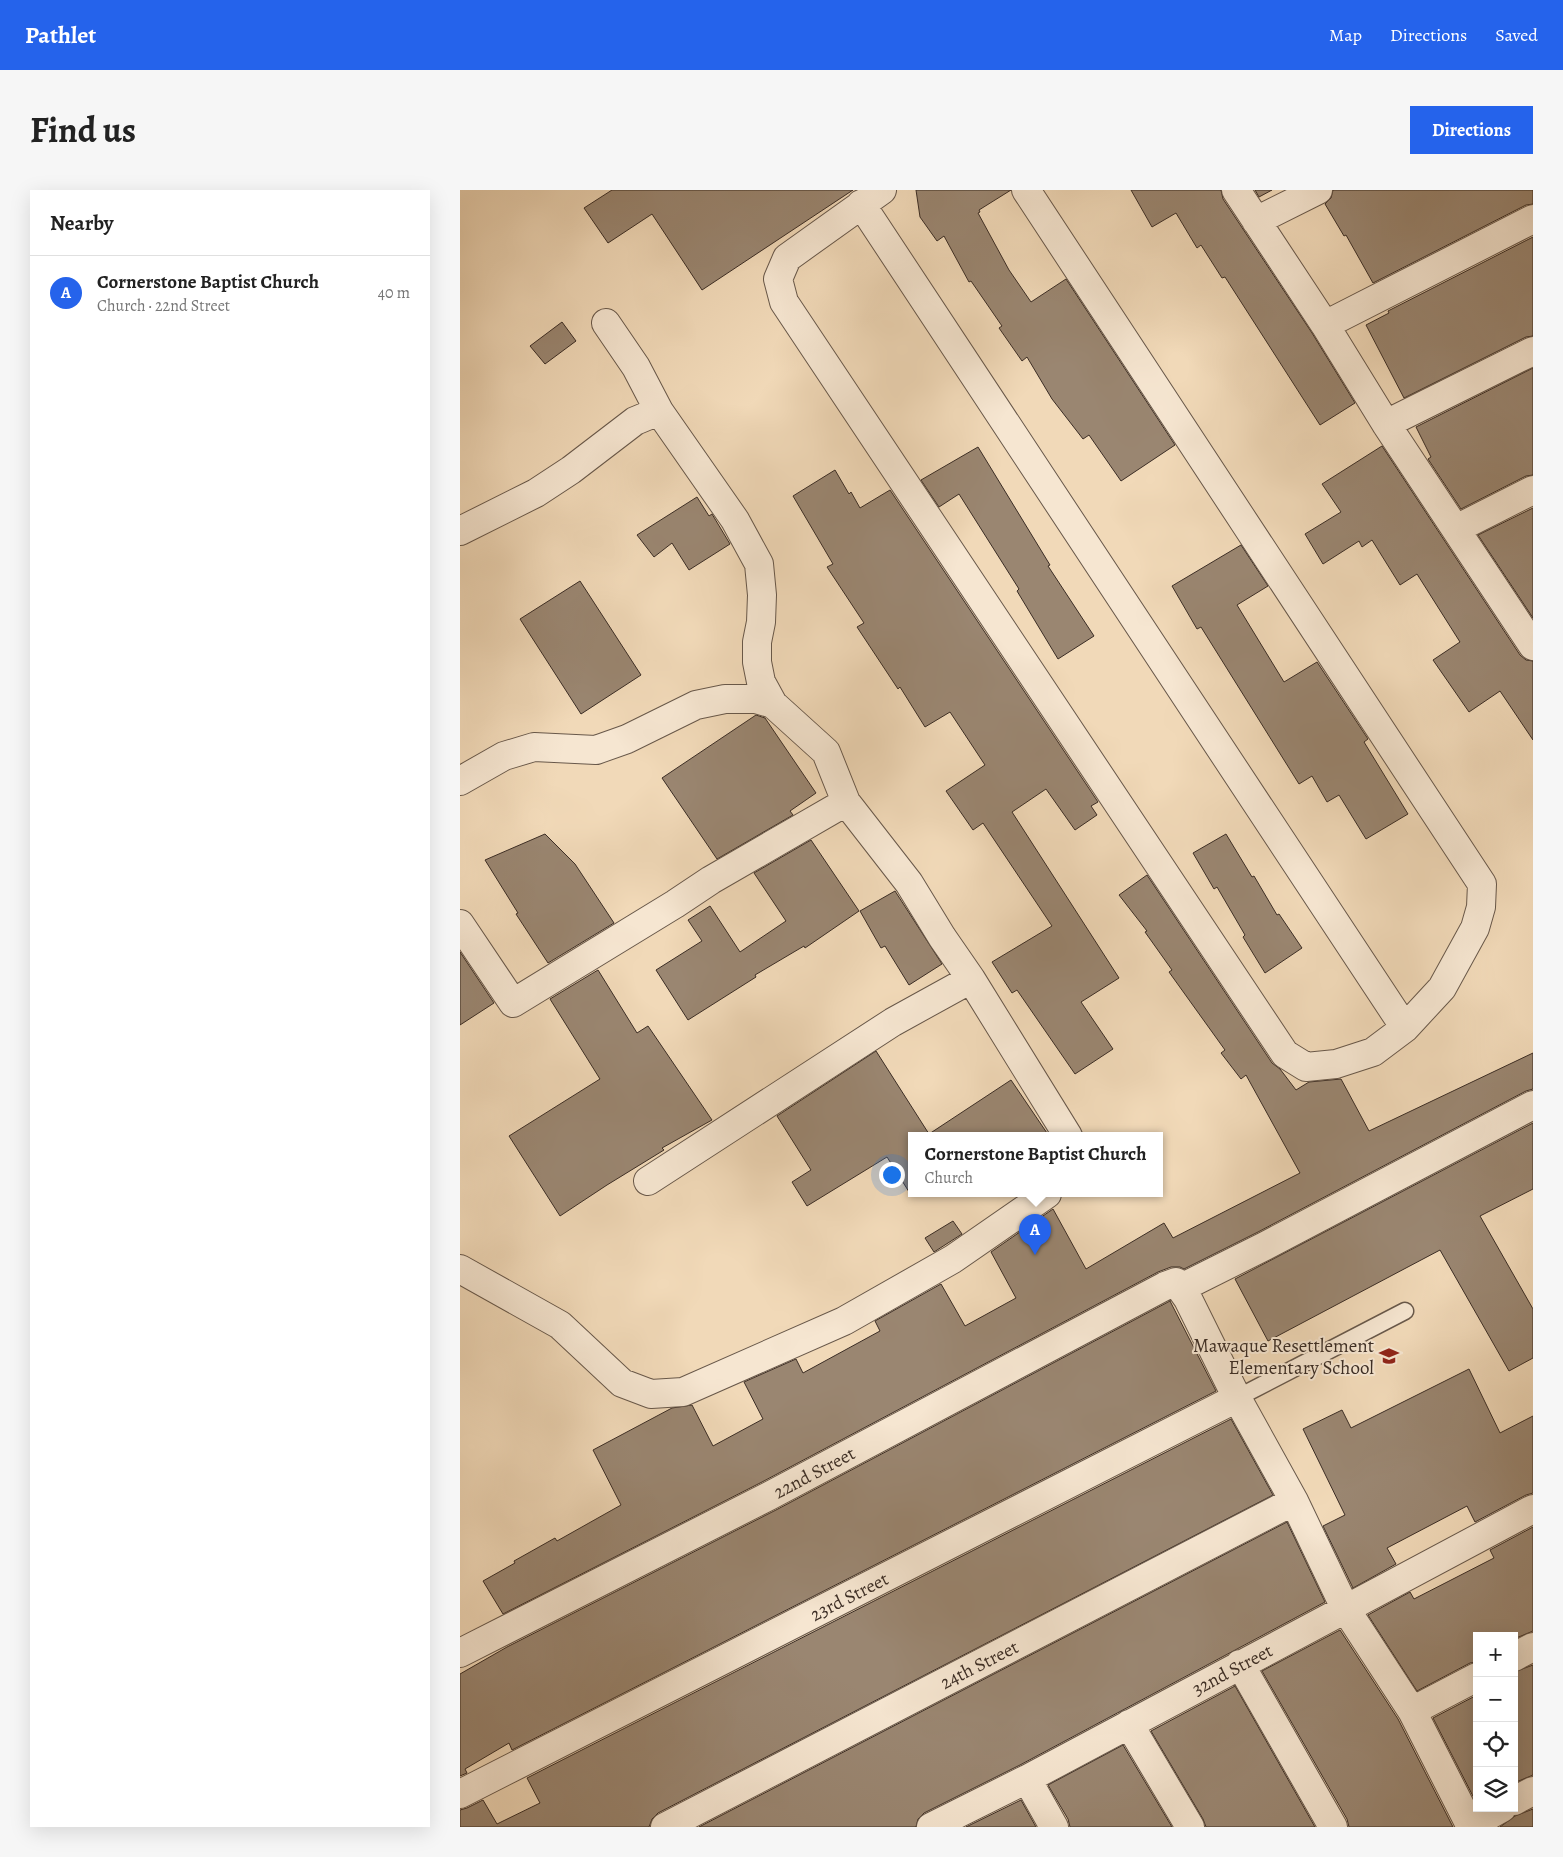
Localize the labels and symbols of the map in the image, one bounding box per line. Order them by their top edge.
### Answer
your location [879,1162,905,1188]
pin: A [1019,1214,1051,1255]
place label: Mawaque Resettlement Elementary School [1193,1333,1374,1381]
school or university icon: Mawaque Resettlement Elementary School [1378,1345,1400,1367]
street label: 22nd Street [769,1440,860,1505]
street label: 23rd Street [806,1566,893,1628]
street label: 24th Street [936,1634,1023,1696]
street label: 32nd Street [1188,1638,1277,1702]

